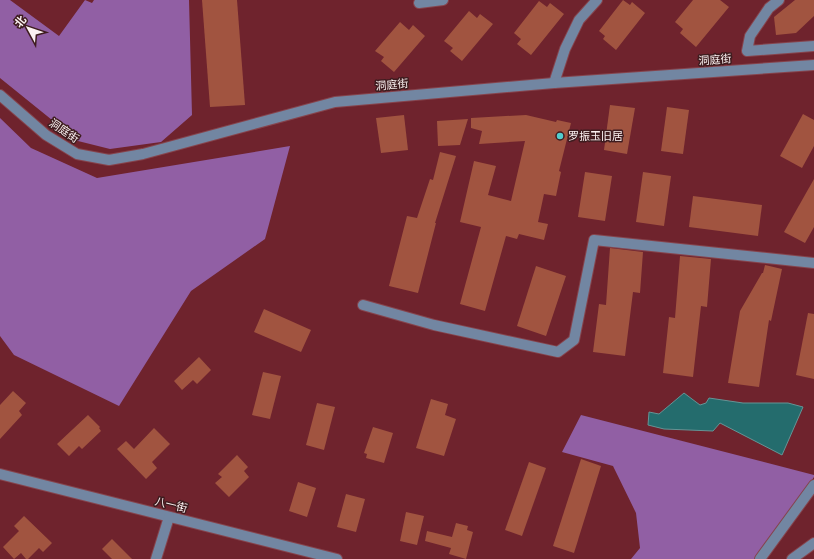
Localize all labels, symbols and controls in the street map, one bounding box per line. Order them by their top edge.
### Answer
north arrow [8,8,48,48]
text: 北 [12,14,29,30]
street label: 洞庭街 [698,52,732,68]
street label: 洞庭街 [375,77,409,93]
street label: 洞庭街 [47,116,81,146]
place label: 罗振玉旧居 [568,130,623,143]
marker: 罗振玉旧居 [555,131,565,141]
street label: 八一街 [153,495,189,515]

